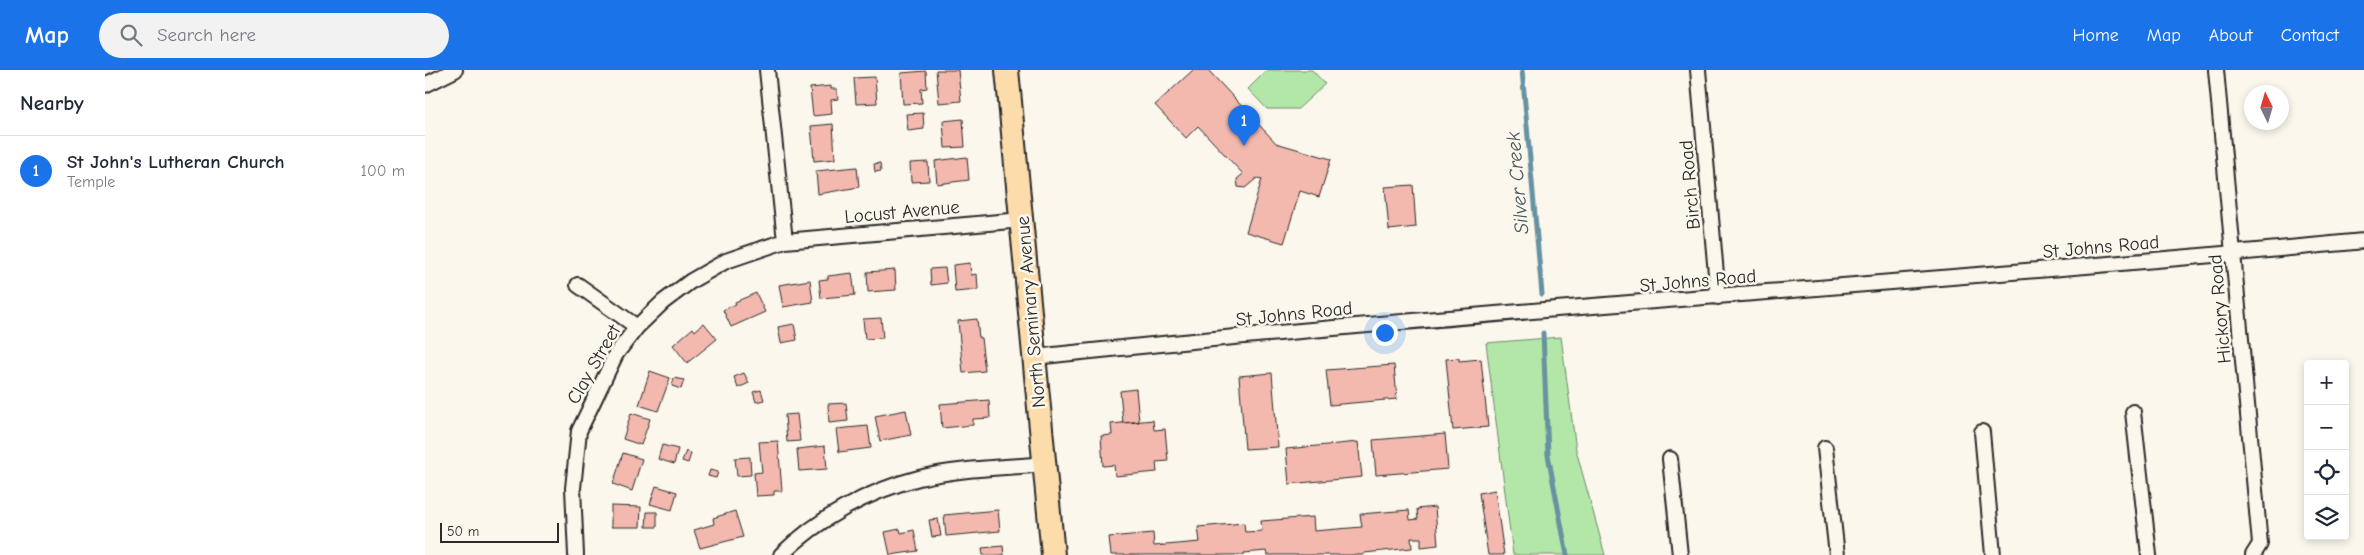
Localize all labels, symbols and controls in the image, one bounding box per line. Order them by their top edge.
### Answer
search box [99,13,449,58]
text: Map [25,21,69,49]
icon: search [117,21,145,49]
text: Search here [157,24,256,46]
text: Home [2072,25,2119,46]
text: Map [2147,25,2181,46]
text: About [2209,25,2253,46]
text: Contact [2281,25,2339,46]
north arrow [2244,85,2289,130]
text: Nearby [20,91,84,115]
pin: 1 [1228,105,1260,146]
water label: Silver Creek [1502,131,1533,235]
street label: Birch Road [1675,139,1705,231]
text: St John's Lutheran Church [67,151,285,173]
text: 1 [33,162,39,180]
text: 100 m [361,162,405,180]
text: Temple [67,173,115,191]
street label: Locust Avenue [844,196,961,228]
street label: North Seminary Avenue [1012,215,1050,409]
street label: St Johns Road [2042,231,2160,263]
street label: Hickory Road [2204,253,2236,364]
street label: St Johns Road [1639,265,1757,297]
street label: St Johns Road [1235,297,1353,331]
street label: Clay Street [562,320,626,408]
your location [1372,320,1398,346]
map controls [2304,360,2349,540]
button: + [2304,360,2349,405]
button: − [2304,405,2349,450]
button: locate [2304,450,2349,495]
button: layers [2304,495,2349,540]
scale bar [440,520,559,543]
text: 50 m [447,523,479,540]

